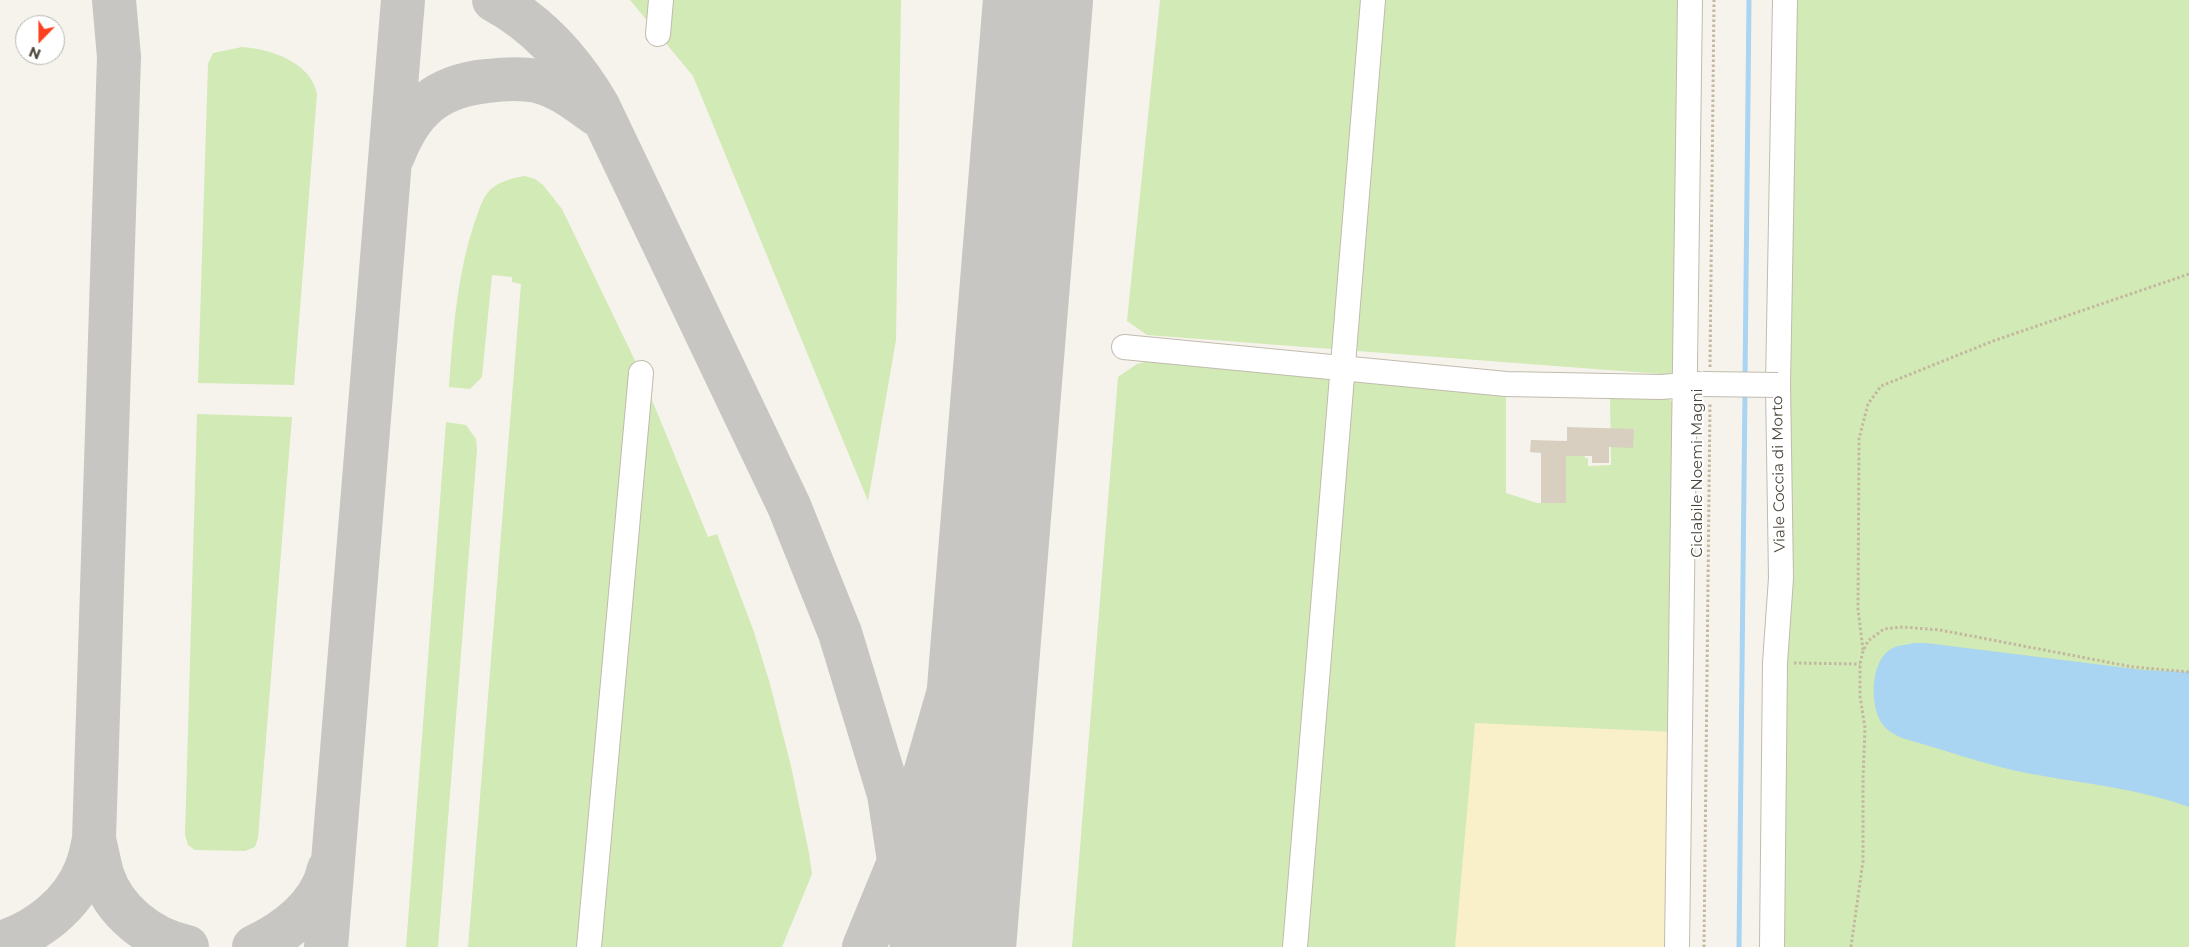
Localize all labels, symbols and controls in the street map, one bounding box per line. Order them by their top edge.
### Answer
north arrow [15,15,65,65]
text: N [26,43,43,63]
street label: Ciclabile Noemi Magni [1689,388,1707,558]
street label: Viale Coccia di Morto [1769,396,1789,552]

